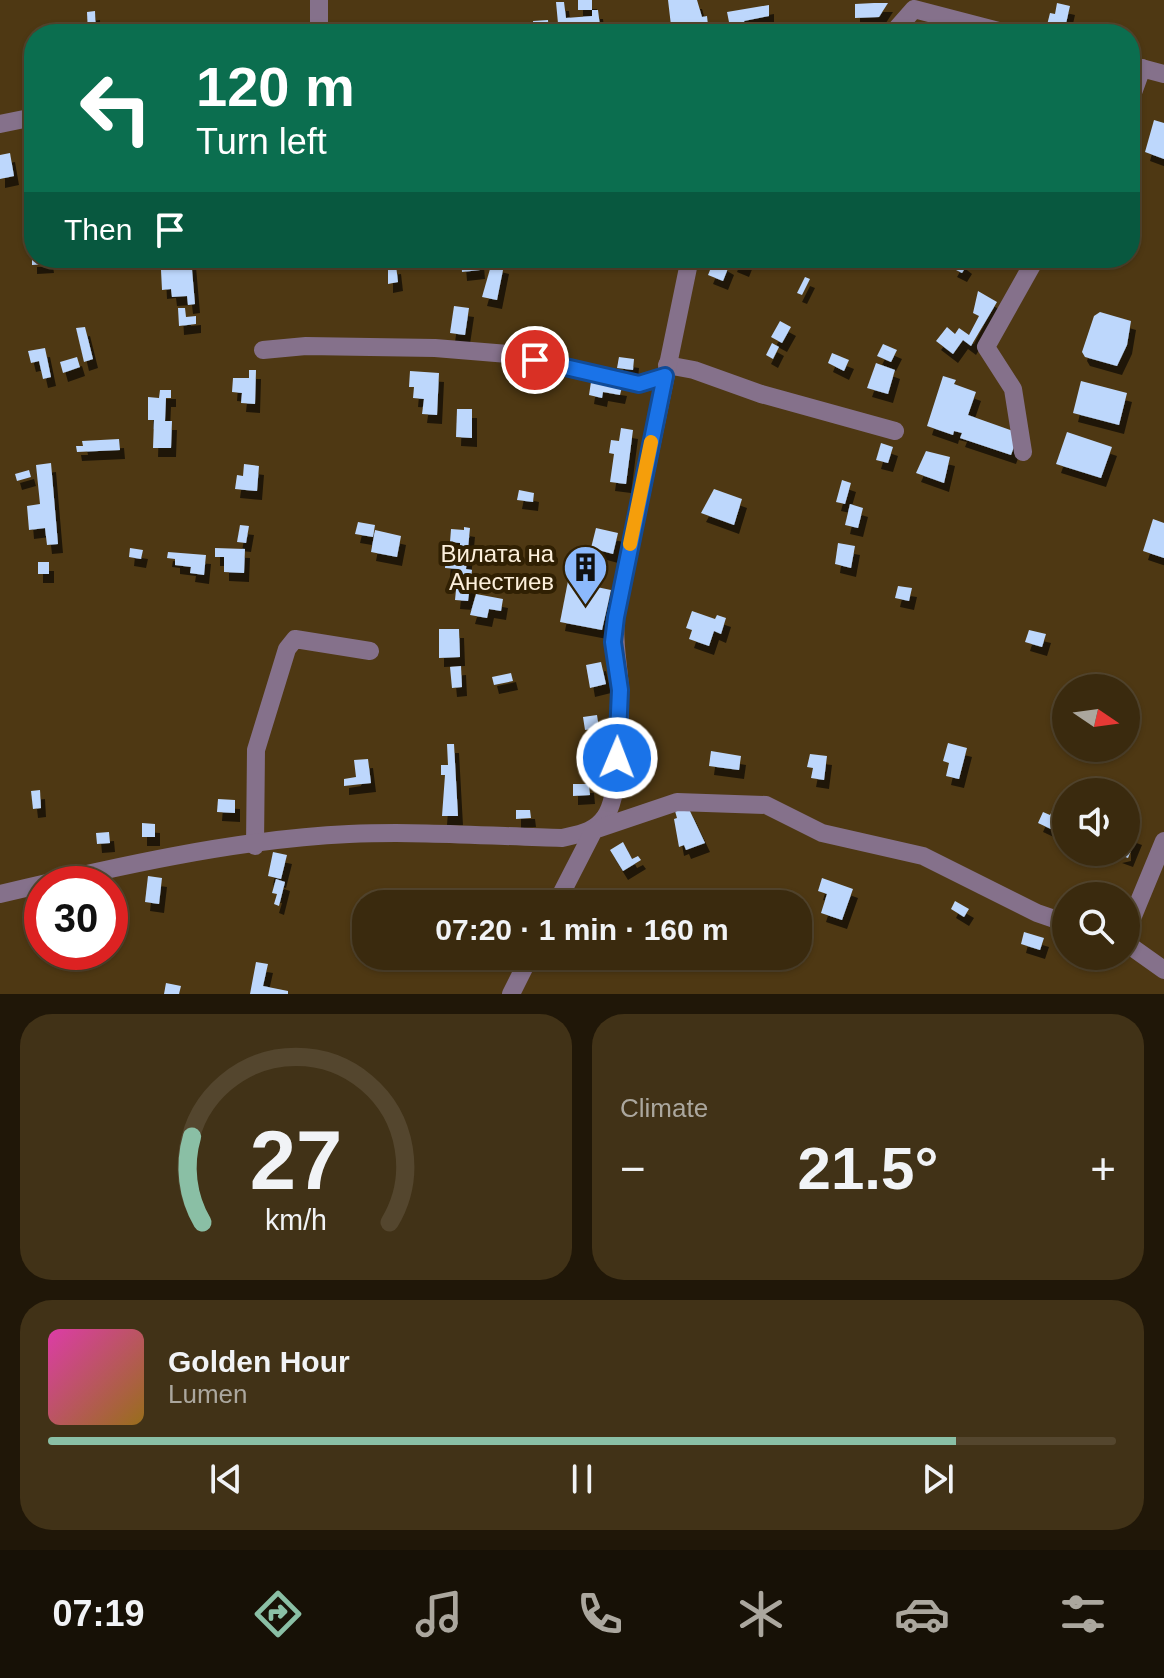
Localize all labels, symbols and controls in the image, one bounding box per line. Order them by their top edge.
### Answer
text: 120 m [196,55,355,118]
icon: left [64,56,168,160]
text: Turn left [196,121,327,162]
icon: arrive [148,208,192,252]
text: Then [64,213,132,246]
pin [501,326,569,394]
icon: arrive [513,338,557,382]
place label: Вилата на Анестиев [440,540,555,595]
building icon: Вилата на Анестиев [561,543,609,606]
north arrow [1052,674,1140,762]
map controls [1052,674,1140,970]
position arrow [575,716,659,800]
button: sound [1052,778,1140,866]
speed limit sign: 30 [24,866,128,970]
button: search [1052,882,1140,970]
text: 07:20 · 1 min · 160 m [435,913,729,946]
text: Climate [620,1093,708,1123]
text: 27 [250,1114,342,1207]
text: 21.5° [798,1135,938,1202]
text: − [620,1144,646,1193]
text: + [1090,1144,1116,1193]
text: km/h [265,1204,327,1236]
text: Golden Hour [168,1345,350,1378]
text: Lumen [168,1379,248,1409]
icon: previous [204,1457,248,1501]
icon: pause [560,1457,604,1501]
icon: next [916,1457,960,1501]
icon: directions [250,1586,306,1642]
icon: music [411,1586,467,1642]
icon: phone [572,1586,628,1642]
icon: climate [733,1586,789,1642]
icon: car [894,1586,950,1642]
icon: filters [1055,1586,1111,1642]
text: 07:19 [53,1593,145,1634]

